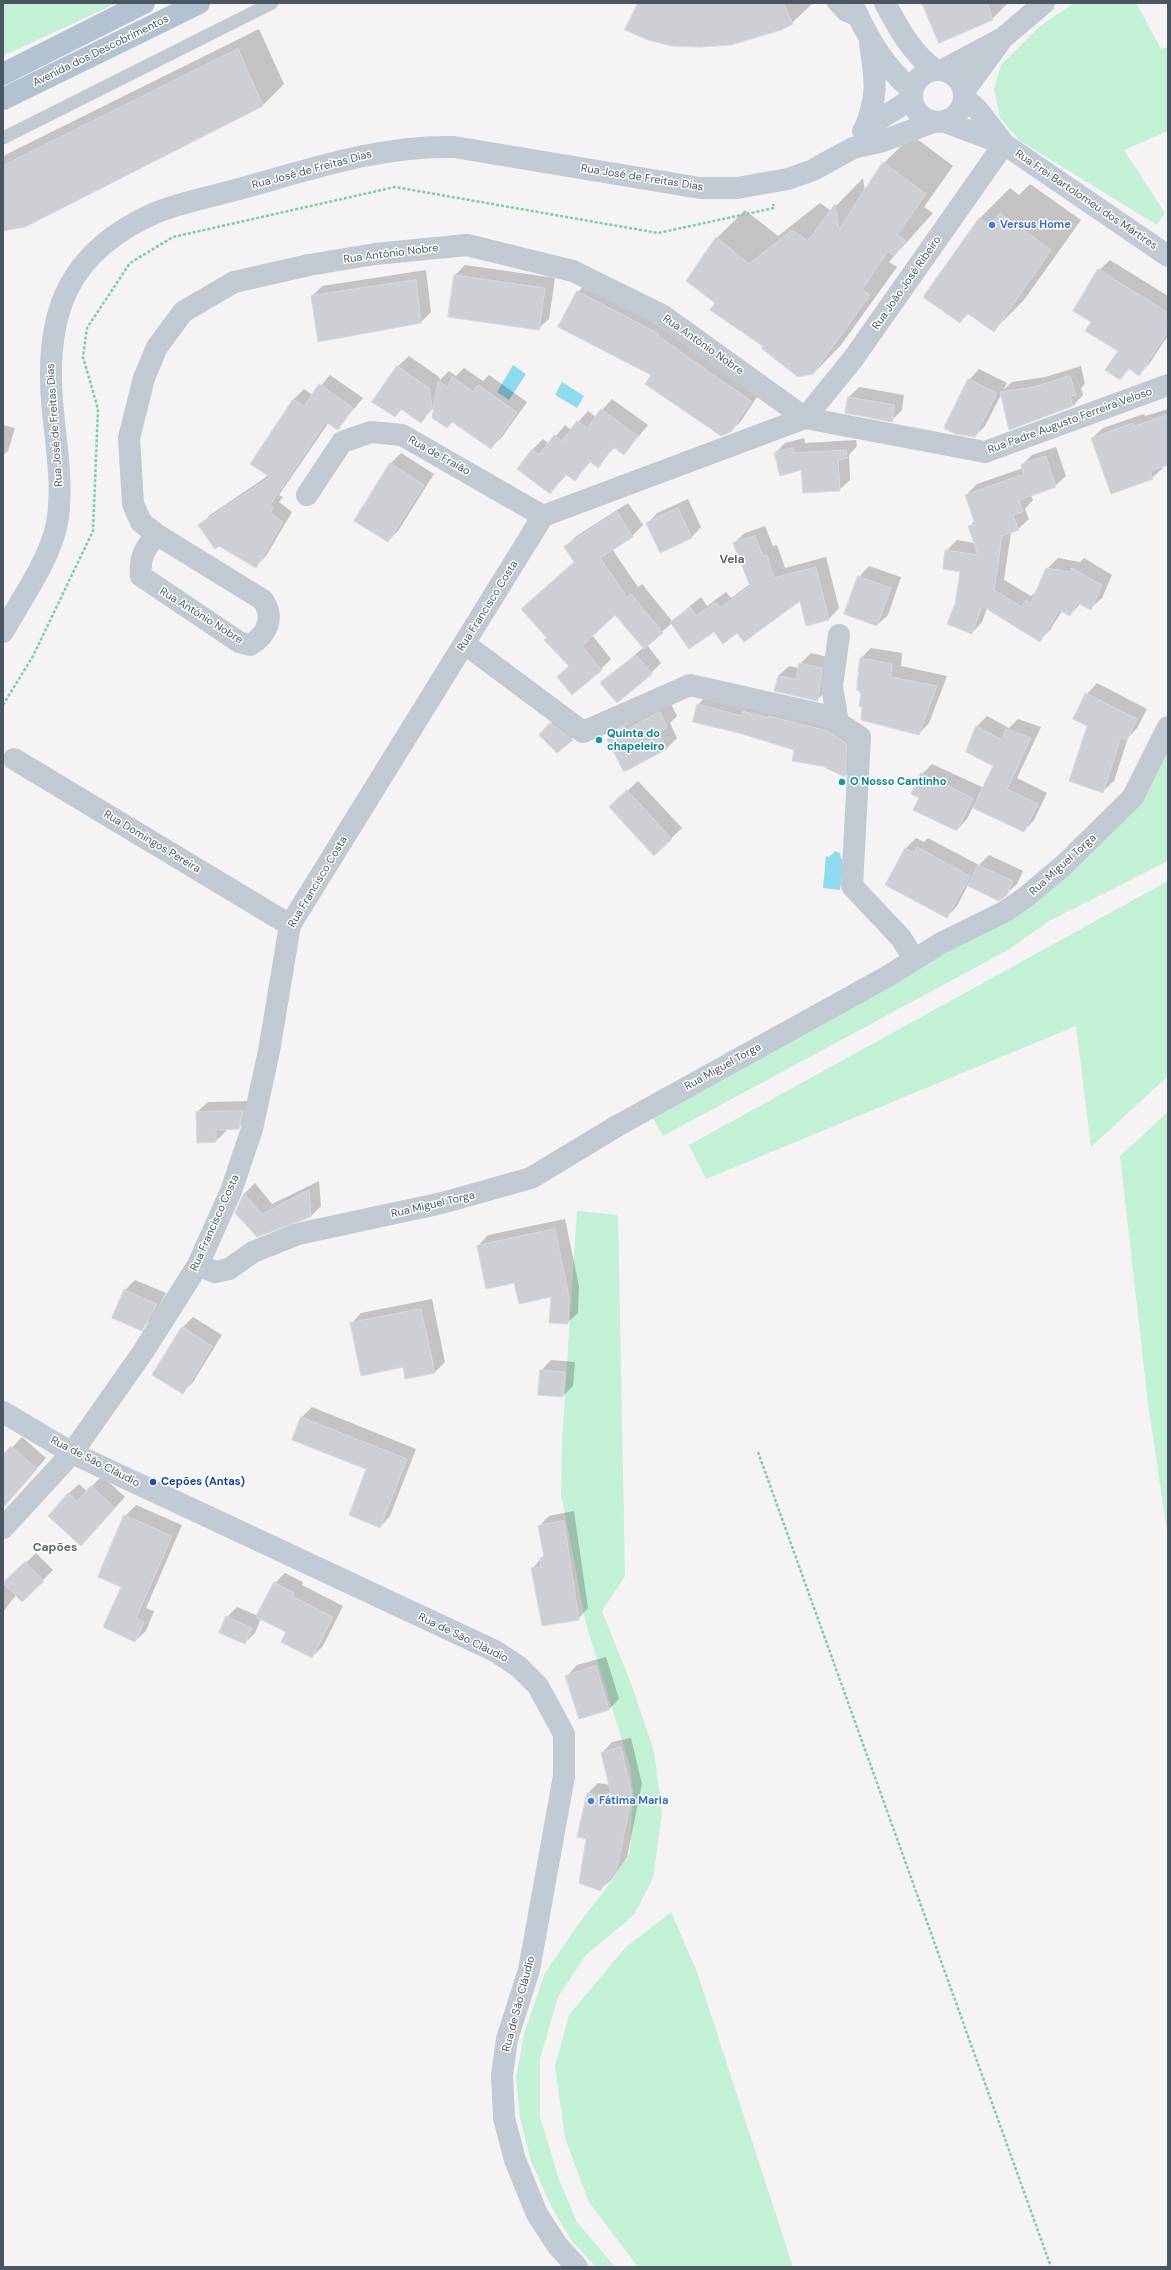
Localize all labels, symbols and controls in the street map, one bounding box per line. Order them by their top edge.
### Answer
street label: Avenida dos Descobrimentos [31,12,171,90]
street label: Rua Frei Bartolomeu dos Mártires [1012,147,1160,253]
street label: Rua José de Freitas Dias [251,148,373,192]
street label: Rua José de Freitas Dias [580,162,704,194]
place label: Versus Home [1000,218,1071,232]
marker: Versus Home [987,220,997,230]
street label: Rua João José Ribeiro [870,234,944,332]
street label: Rua António Nobre [343,242,439,266]
street label: Rua António Nobre [660,312,746,378]
street label: Rua José de Freitas Dias [44,363,66,487]
street label: Rua Padre Augusto Ferreira Veloso [986,385,1154,457]
street label: Rua de Fraião [406,434,472,478]
district label: Vela [719,553,745,567]
street label: Rua Francisco Costa [455,558,521,654]
street label: Rua António Nobre [157,585,245,647]
place label: Quinta do chapeleiro [607,727,664,753]
marker: Quinta do chapeleiro [594,735,604,745]
place label: O Nosso Cantinho [850,775,946,789]
marker: O Nosso Cantinho [837,777,847,787]
street label: Rua Domingos Pereira [101,808,203,876]
street label: Rua Miguel Torga [1027,831,1099,899]
street label: Rua Francisco Costa [286,834,350,930]
street label: Rua Miguel Torga [682,1041,764,1093]
street label: Rua Francisco Costa [188,1173,242,1273]
street label: Rua Miguel Torga [390,1189,476,1221]
street label: Rua de São Cláudio [48,1434,142,1490]
place label: Cepões (Antas) [161,1475,245,1489]
marker: Cepões (Antas) [148,1477,158,1487]
district label: Capões [33,1541,77,1555]
street label: Rua de São Cláudio [416,1611,510,1665]
place label: Fátima Maria [599,1794,668,1808]
marker: Fátima Maria [586,1796,596,1806]
street label: Rua de São Cláudio [500,1955,538,2053]

